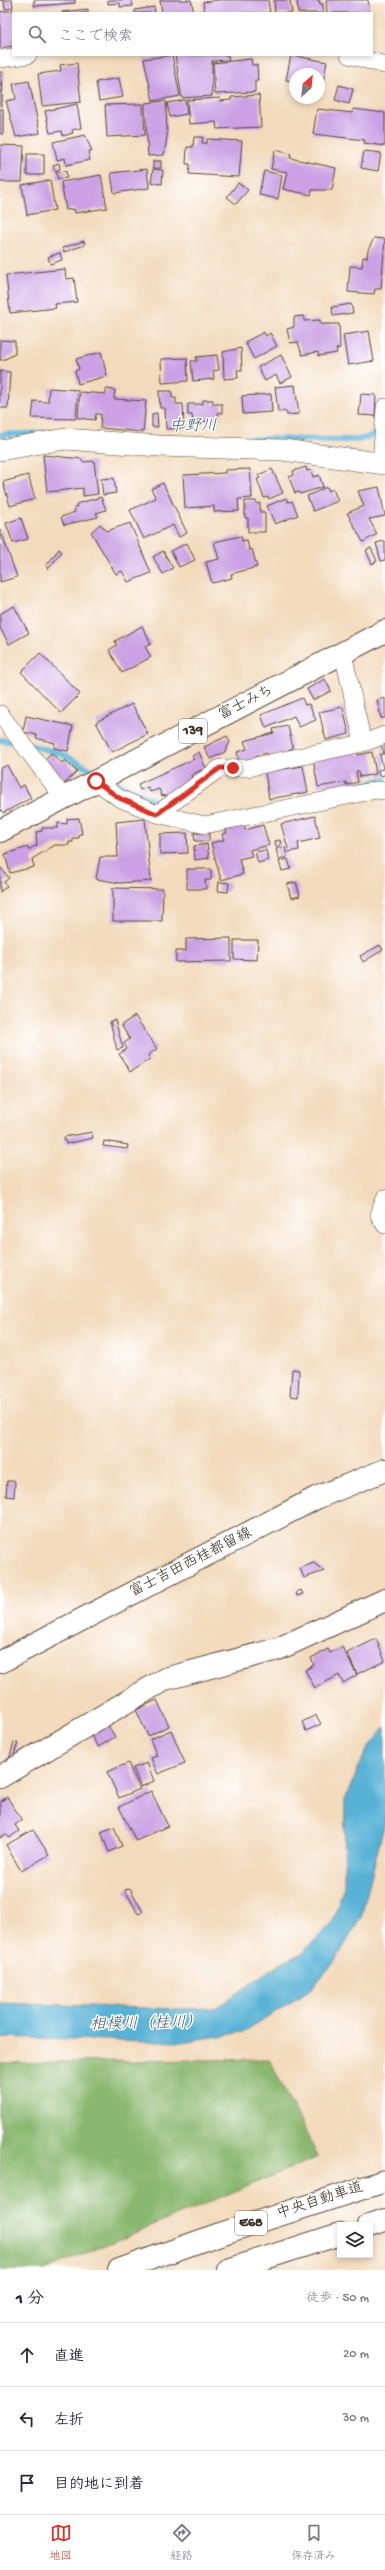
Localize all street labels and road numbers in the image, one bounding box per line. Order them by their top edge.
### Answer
street label: 富士みち [215,681,277,725]
road number: 139 [179,719,207,743]
street label: 富士吉田西桂都留線 [126,1523,255,1602]
street label: 中央自動車道 [274,2178,366,2223]
road number: E68 [235,2211,267,2235]

